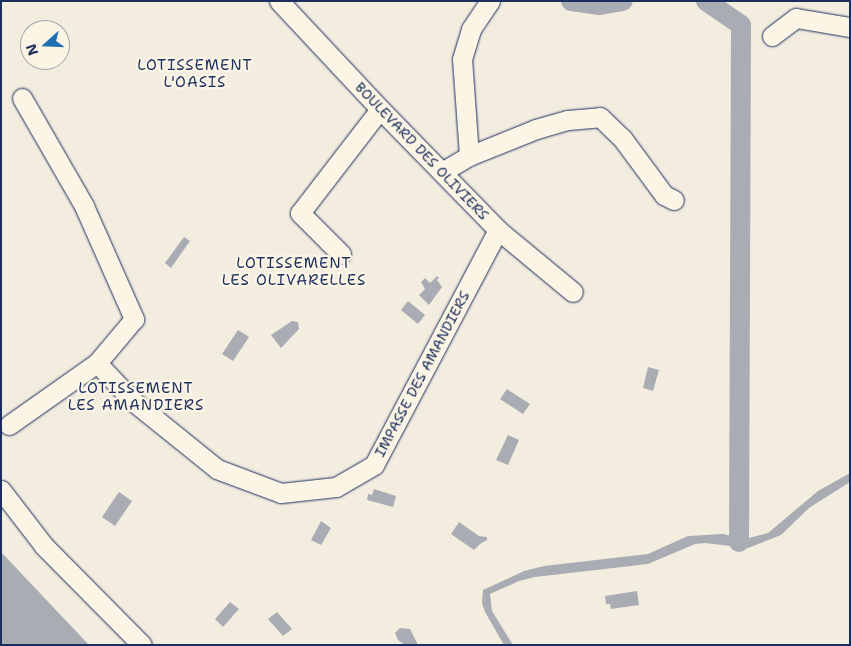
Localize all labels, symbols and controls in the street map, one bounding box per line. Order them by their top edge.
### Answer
north arrow [20,20,70,70]
text: N [21,41,42,58]
district label: LOTISSEMENT L'OASIS [136,56,254,91]
street label: BOULEVARD DES OLIVIERS [352,79,492,223]
district label: LOTISSEMENT LES OLIVARELLES [220,254,368,289]
street label: IMPASSE DES AMANDIERS [371,288,473,460]
district label: LOTISSEMENT LES AMANDIERS [66,379,206,414]

